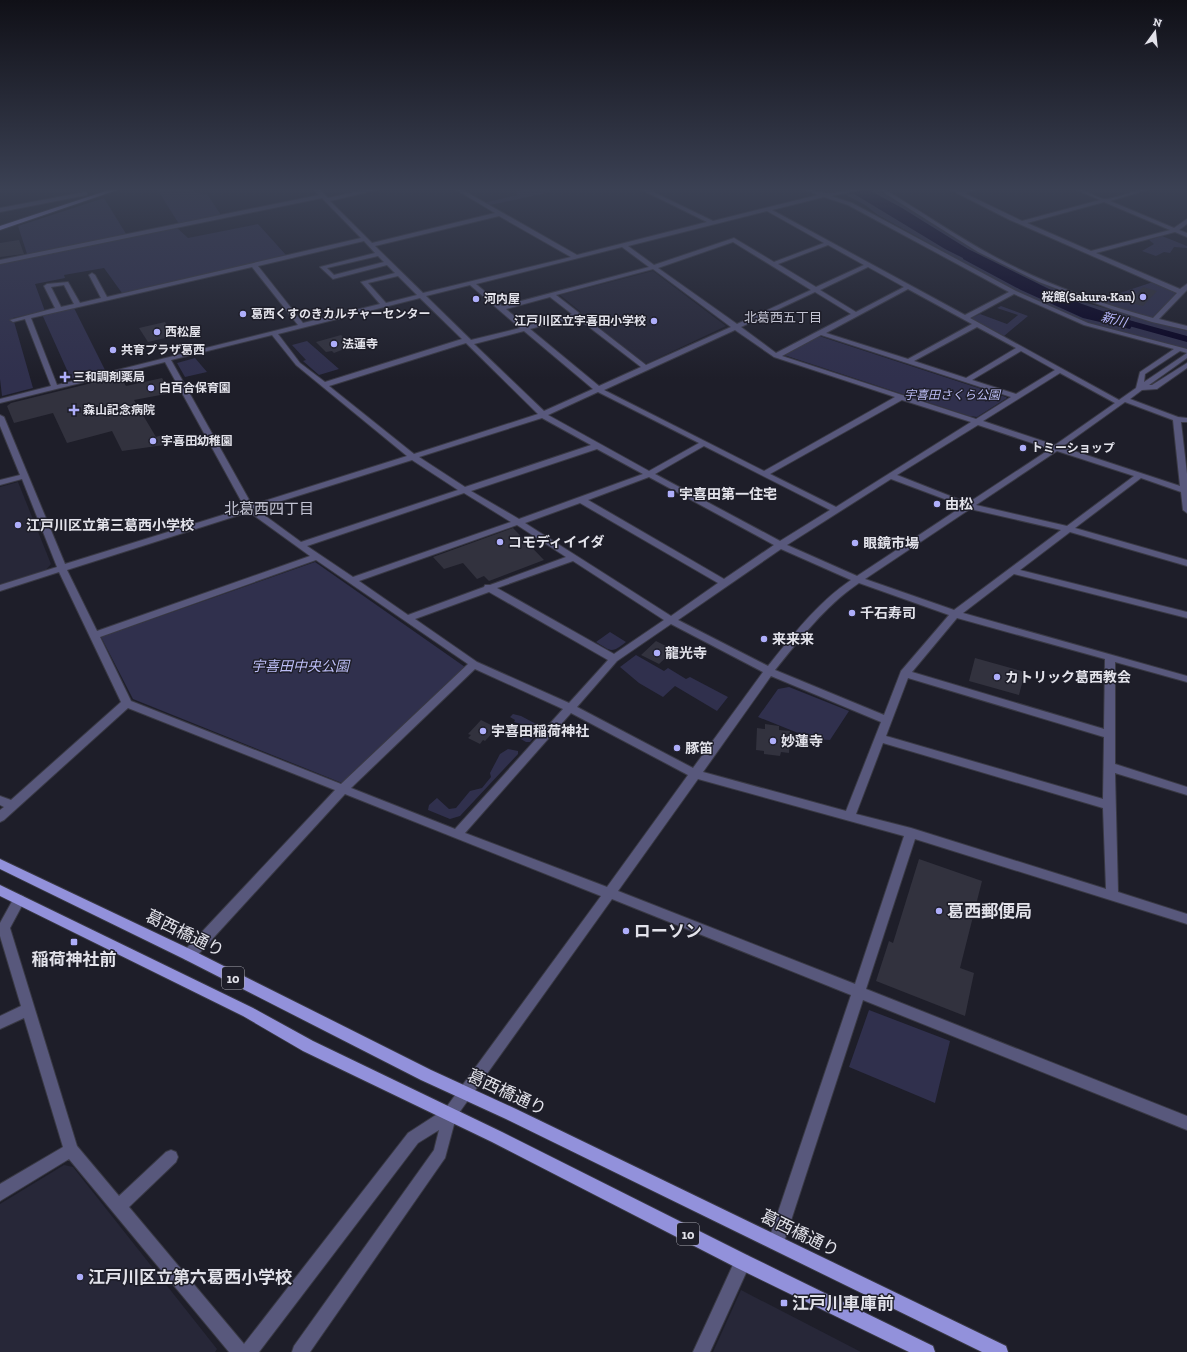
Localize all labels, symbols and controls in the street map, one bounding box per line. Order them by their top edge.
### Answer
north arrow [1135,12,1175,52]
text: N [1152,15,1164,30]
place label: 桜館(Sakura-Kan) [1042,290,1136,304]
place label: 河内屋 [484,292,520,306]
marker: 桜館(Sakura-Kan) [1138,292,1148,302]
marker: 河内屋 [471,294,481,304]
place label: 葛西くすのきカルチャーセンター [251,307,431,321]
marker: 葛西くすのきカルチャーセンター [238,309,248,319]
water label: 新川 [1099,309,1130,331]
district label: 北葛西五丁目 [744,310,822,325]
place label: 江戸川区立宇喜田小学校 [514,314,646,328]
marker: 江戸川区立宇喜田小学校 [649,316,659,326]
place label: 西松屋 [165,325,201,339]
marker: 西松屋 [152,327,162,337]
place label: 法蓮寺 [342,337,378,351]
marker: 法蓮寺 [329,339,339,349]
place label: 共育プラザ葛西 [121,343,205,357]
marker: 共育プラザ葛西 [108,345,118,355]
place label: 三和調剤薬局 [73,370,145,384]
marker: 三和調剤薬局 [60,372,70,382]
place label: 白百合保育園 [159,381,231,395]
marker: 白百合保育園 [146,383,156,393]
park label: 宇喜田さくら公園 [904,388,1002,402]
place label: 森山記念病院 [83,403,155,417]
marker: 森山記念病院 [68,404,80,416]
place label: 宇喜田幼稚園 [161,434,233,448]
marker: 宇喜田幼稚園 [148,436,158,446]
place label: トミーショップ [1031,441,1115,455]
marker: トミーショップ [1018,443,1028,453]
place label: 宇喜田第一住宅 [679,486,777,503]
marker: 宇喜田第一住宅 [666,489,676,499]
place label: 由松 [945,496,973,513]
marker: 由松 [932,499,942,509]
district label: 北葛西四丁目 [224,500,314,518]
place label: 江戸川区立第三葛西小学校 [26,517,194,534]
marker: 江戸川区立第三葛西小学校 [13,520,23,530]
place label: コモディイイダ [508,534,604,551]
place label: 眼鏡市場 [863,535,919,552]
marker: コモディイイダ [495,537,505,547]
marker: 眼鏡市場 [850,538,860,548]
place label: 千石寿司 [860,605,916,622]
marker: 千石寿司 [847,608,857,618]
place label: 来来来 [772,631,814,648]
marker: 来来来 [759,634,769,644]
place label: 龍光寺 [665,645,707,662]
marker: 龍光寺 [652,648,662,658]
park label: 宇喜田中央公園 [251,658,351,675]
place label: カトリック葛西教会 [1005,669,1131,686]
marker: カトリック葛西教会 [992,672,1002,682]
place label: 宇喜田稲荷神社 [491,723,589,740]
marker: 宇喜田稲荷神社 [478,726,488,736]
place label: 妙蓮寺 [781,733,823,750]
marker: 妙蓮寺 [768,736,778,746]
place label: 豚笛 [685,740,713,757]
marker: 豚笛 [672,743,682,753]
place label: 葛西郵便局 [947,901,1032,921]
street label: 葛西橋通り [142,905,228,961]
marker: 葛西郵便局 [934,906,944,916]
place label: ローソン [634,921,702,941]
marker: ローソン [621,926,631,936]
marker: 稲荷神社前 [69,937,79,947]
place label: 稲荷神社前 [32,949,117,969]
road number: 10 [222,967,244,989]
street label: 葛西橋通り [464,1065,550,1119]
street label: 葛西橋通り [757,1205,843,1261]
road number: 10 [677,1223,699,1245]
place label: 江戸川区立第六葛西小学校 [88,1267,292,1287]
marker: 江戸川区立第六葛西小学校 [75,1272,85,1282]
place label: 江戸川車庫前 [792,1293,894,1313]
marker: 江戸川車庫前 [779,1298,789,1308]

